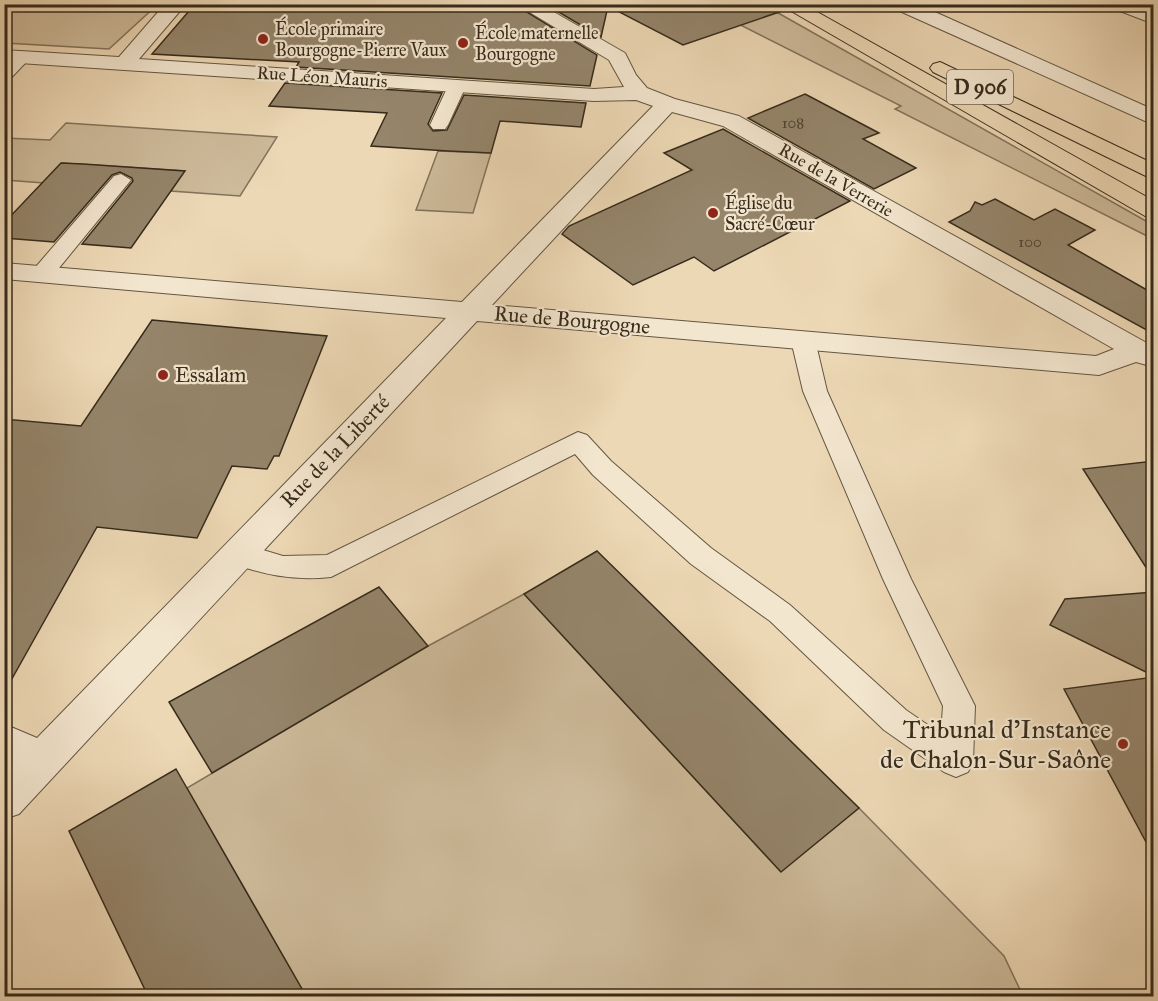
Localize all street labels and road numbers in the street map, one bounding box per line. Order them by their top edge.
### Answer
street label: Rue Léon Mauris [256,61,388,93]
road number: D 906 [947,70,1013,104]
street label: Rue de la Verrerie [775,138,897,222]
street label: Rue de Bourgogne [493,300,652,340]
street label: Rue de la Liberté [275,389,395,513]

